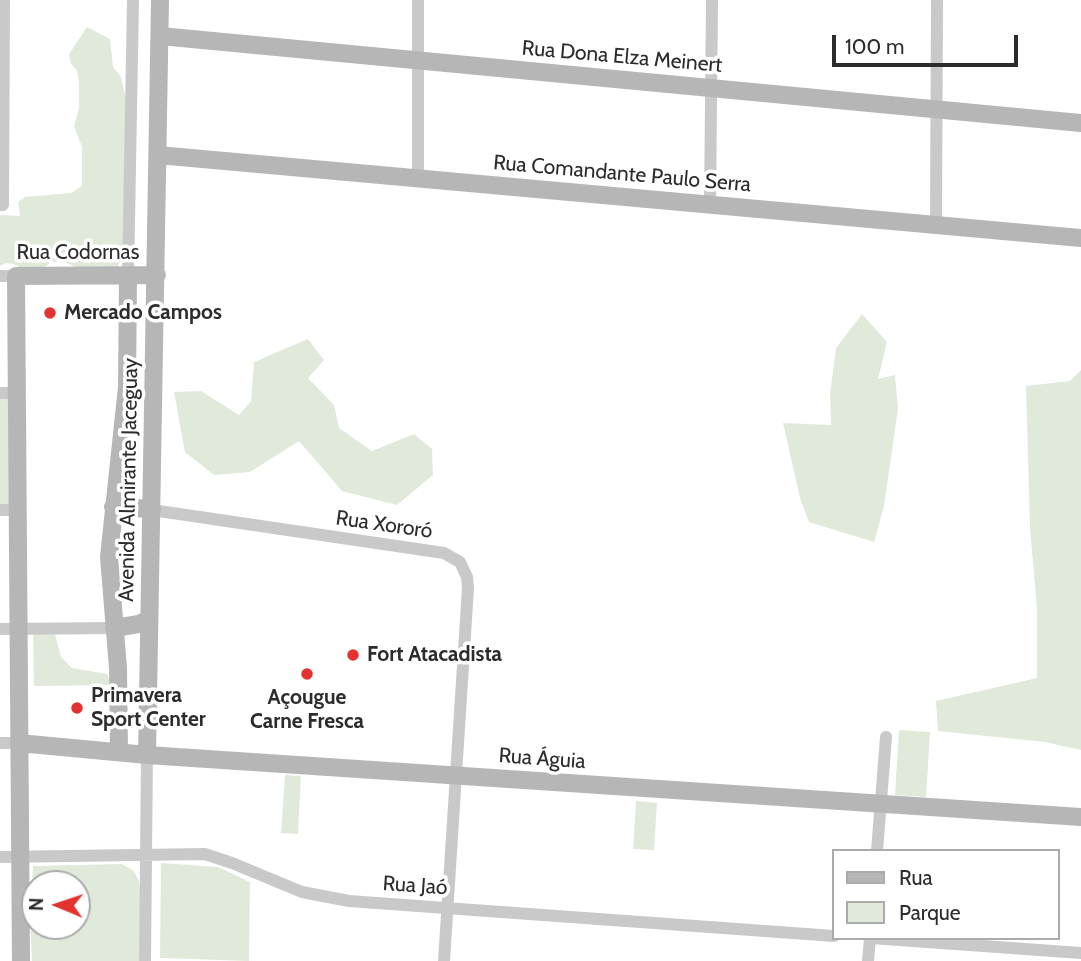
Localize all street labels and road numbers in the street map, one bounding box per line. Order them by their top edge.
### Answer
street label: Rua Dona Elza Meinert [521,36,723,78]
street label: Rua Comandante Paulo Serra [492,150,752,198]
street label: Rua Codornas [17,240,139,266]
street label: Avenida Almirante Jaceguay [114,358,144,602]
street label: Rua Xororó [334,506,434,544]
street label: Rua Águia [498,743,586,775]
street label: Rua Jaó [382,871,448,901]

